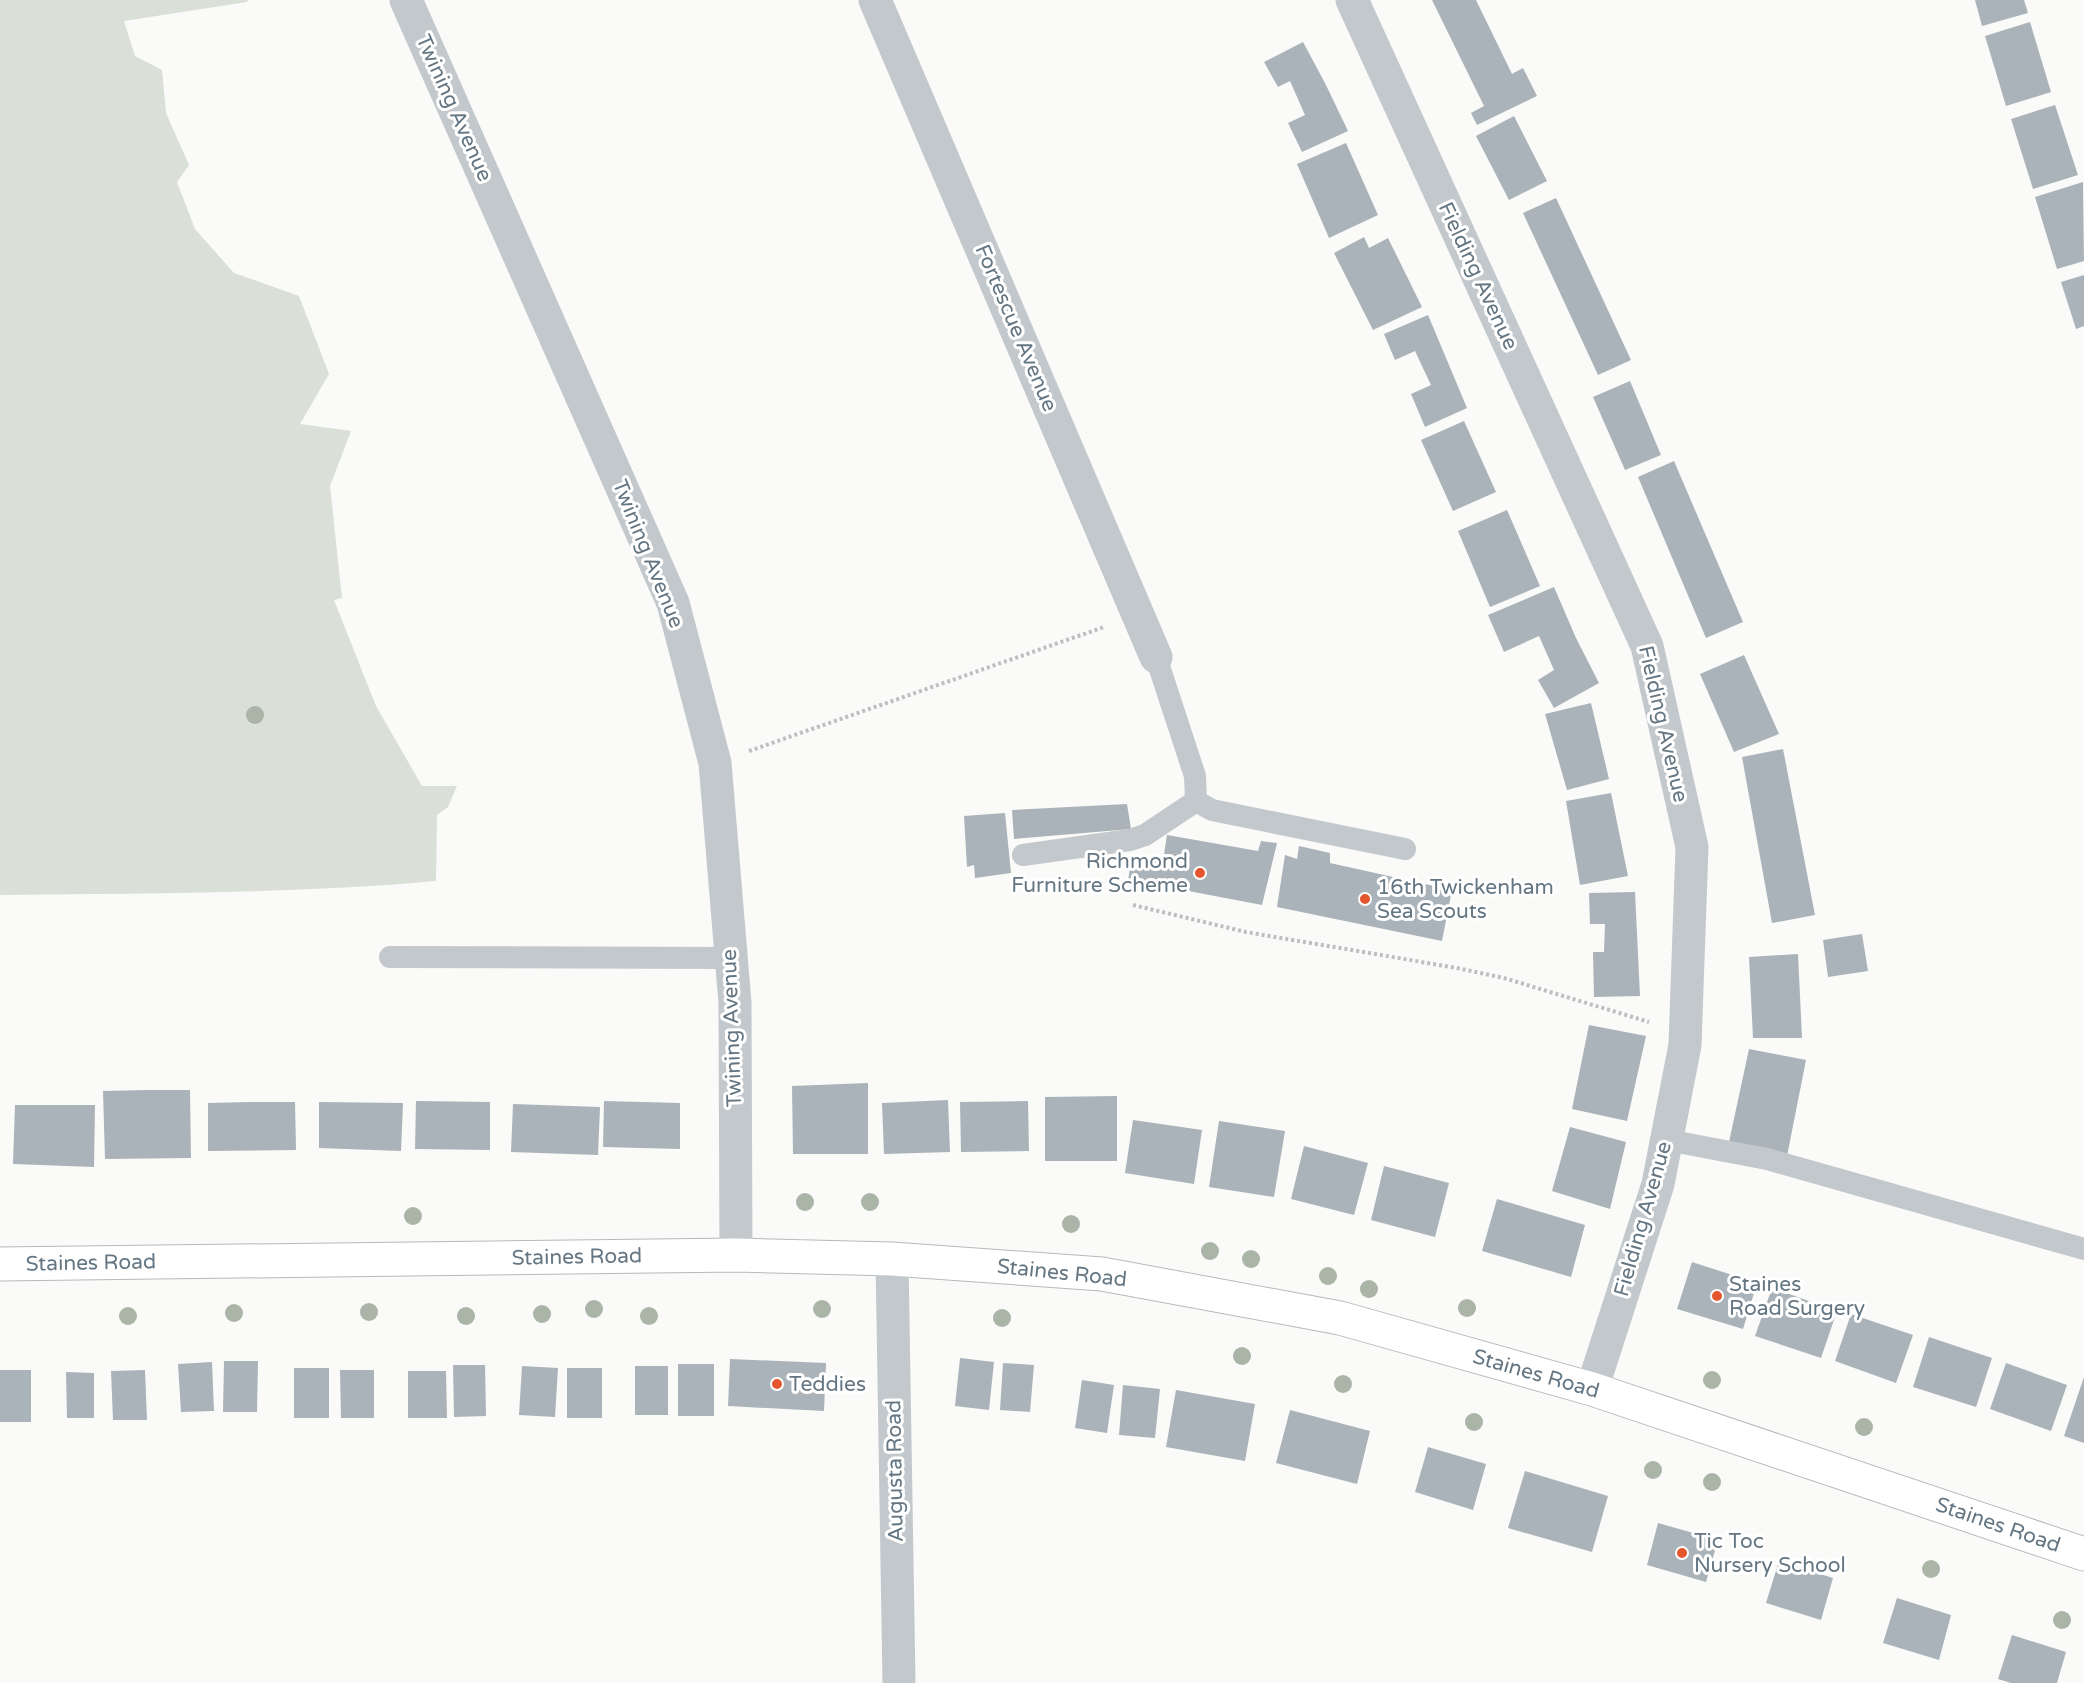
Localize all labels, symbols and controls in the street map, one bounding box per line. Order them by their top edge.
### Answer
street label: Twining Avenue [410,31,498,185]
street label: Fielding Avenue [1433,198,1523,354]
street label: Fortescue Avenue [970,241,1063,415]
street label: Twining Avenue [607,476,689,632]
street label: Fielding Avenue [1633,643,1693,805]
place label: Richmond Furniture Scheme [1011,849,1188,898]
marker: Richmond Furniture Scheme [1193,866,1207,880]
place label: 16th Twickenham Sea Scouts [1377,875,1554,924]
marker: 16th Twickenham Sea Scouts [1358,892,1372,906]
street label: Twining Avenue [717,949,747,1107]
street label: Fielding Avenue [1609,1139,1677,1299]
street label: Staines Road [512,1243,642,1271]
street label: Staines Road [26,1249,156,1277]
street label: Staines Road [996,1254,1128,1292]
place label: Staines Road Surgery [1729,1272,1865,1321]
marker: Staines Road Surgery [1710,1289,1724,1303]
street label: Staines Road [1470,1344,1602,1404]
place label: Teddies [789,1372,866,1397]
marker: Teddies [770,1377,784,1391]
street label: Augusta Road [881,1400,909,1542]
street label: Staines Road [1932,1492,2064,1558]
place label: Tic Toc Nursery School [1694,1529,1846,1578]
marker: Tic Toc Nursery School [1675,1546,1689,1560]

